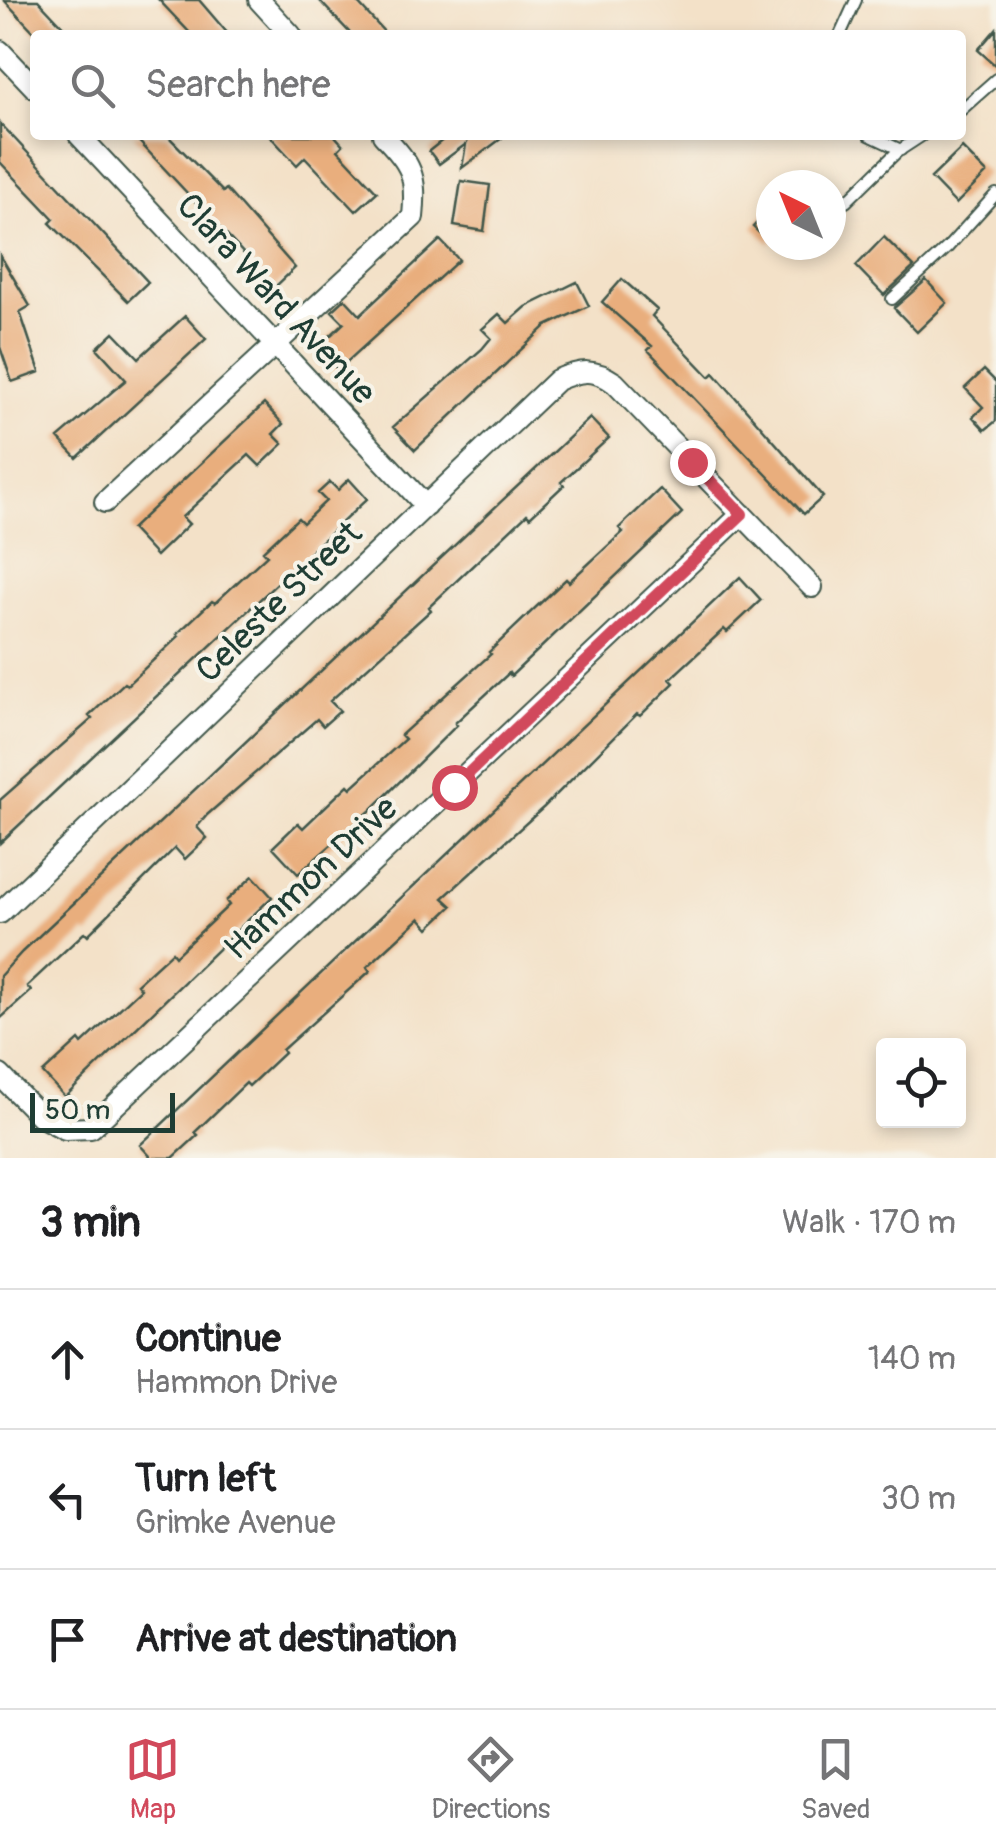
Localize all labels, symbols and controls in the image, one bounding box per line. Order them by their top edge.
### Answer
search box [30,30,966,140]
icon: search [65,58,120,113]
text: Search here [145,61,331,109]
north arrow [756,170,846,260]
street label: Clara Ward Avenue [167,184,385,414]
route end [670,440,716,486]
street label: Celeste Street [187,511,372,692]
route start [432,765,478,811]
street label: Hammon Drive [215,786,407,970]
map controls [876,1038,966,1128]
button: locate [876,1038,966,1128]
scale bar [30,1088,175,1132]
text: 50 m [45,1093,110,1128]
text: 3 min [40,1197,141,1249]
text: Walk · 170 m [782,1203,956,1243]
text: Continue [135,1315,281,1363]
icon: ahead [40,1332,95,1387]
text: 140 m [868,1339,956,1379]
text: Hammon Drive [135,1363,337,1403]
text: Turn left [135,1455,276,1503]
icon: left [40,1472,95,1527]
text: 30 m [881,1479,956,1519]
text: Grimke Avenue [135,1503,335,1543]
icon: arrive [40,1612,95,1667]
text: Arrive at destination [135,1615,457,1663]
tab: Map [125,1732,180,1827]
tab: Directions [431,1732,550,1827]
tab: Saved [801,1732,871,1827]

